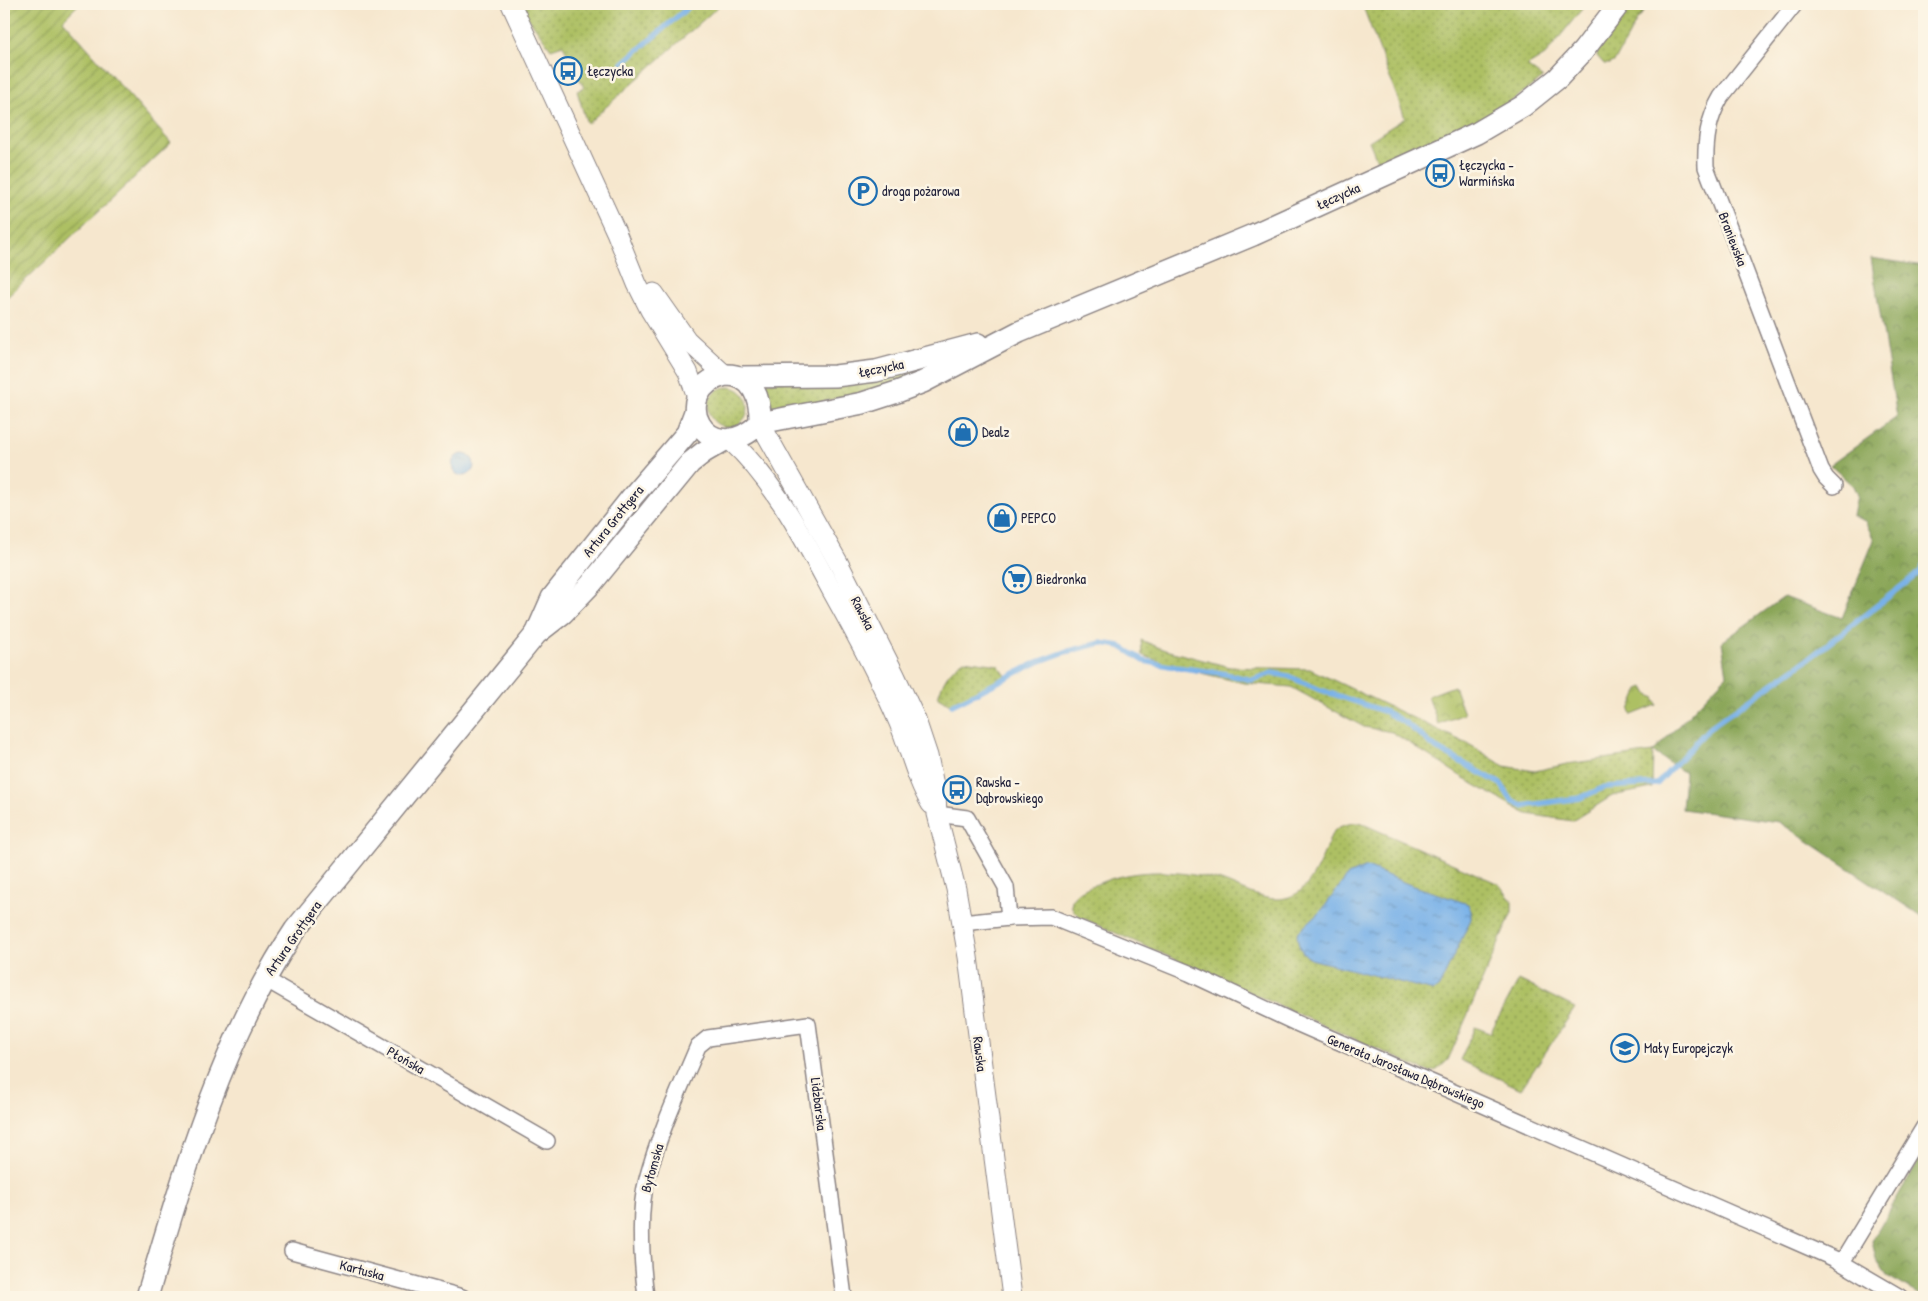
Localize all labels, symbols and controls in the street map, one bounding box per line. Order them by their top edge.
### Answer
bus stop icon: Łęczycka [553,56,583,86]
place label: Łęczycka [587,61,633,81]
place label: Łęczycka - Warmińska [1459,155,1515,190]
bus stop icon: Łęczycka - Warmińska [1425,158,1455,188]
parking icon: droga pożarowa [848,176,878,206]
street label: Łęczycka [1313,177,1364,214]
place label: droga pożarowa [882,181,960,201]
street label: Braniewska [1715,209,1753,269]
street label: Łęczycka [857,354,906,382]
shop icon: Dealz [948,417,978,447]
place label: Dealz [982,422,1009,441]
street label: Artura Grottgera [578,481,648,561]
shop icon: PEPCO [987,503,1017,533]
place label: PEPCO [1021,508,1056,527]
supermarket icon: Biedronka [1002,564,1032,594]
place label: Biedronka [1036,569,1086,588]
street label: Rawska [847,593,880,633]
place label: Rawska - Dąbrowskiego [976,772,1044,808]
bus stop icon: Rawska - Dąbrowskiego [942,775,972,805]
street label: Artura Grottgera [260,896,326,979]
street label: Generała Jarosława Dąbrowskiego [1324,1029,1488,1113]
school or university icon: Mały Europejczyk [1610,1033,1640,1063]
street label: Rawska [969,1035,992,1073]
place label: Mały Europejczyk [1644,1038,1733,1058]
street label: Płońska [384,1041,429,1078]
street label: Lidzbarska [807,1076,832,1132]
street label: Bytomska [636,1141,669,1195]
street label: Kartuska [338,1254,387,1285]

